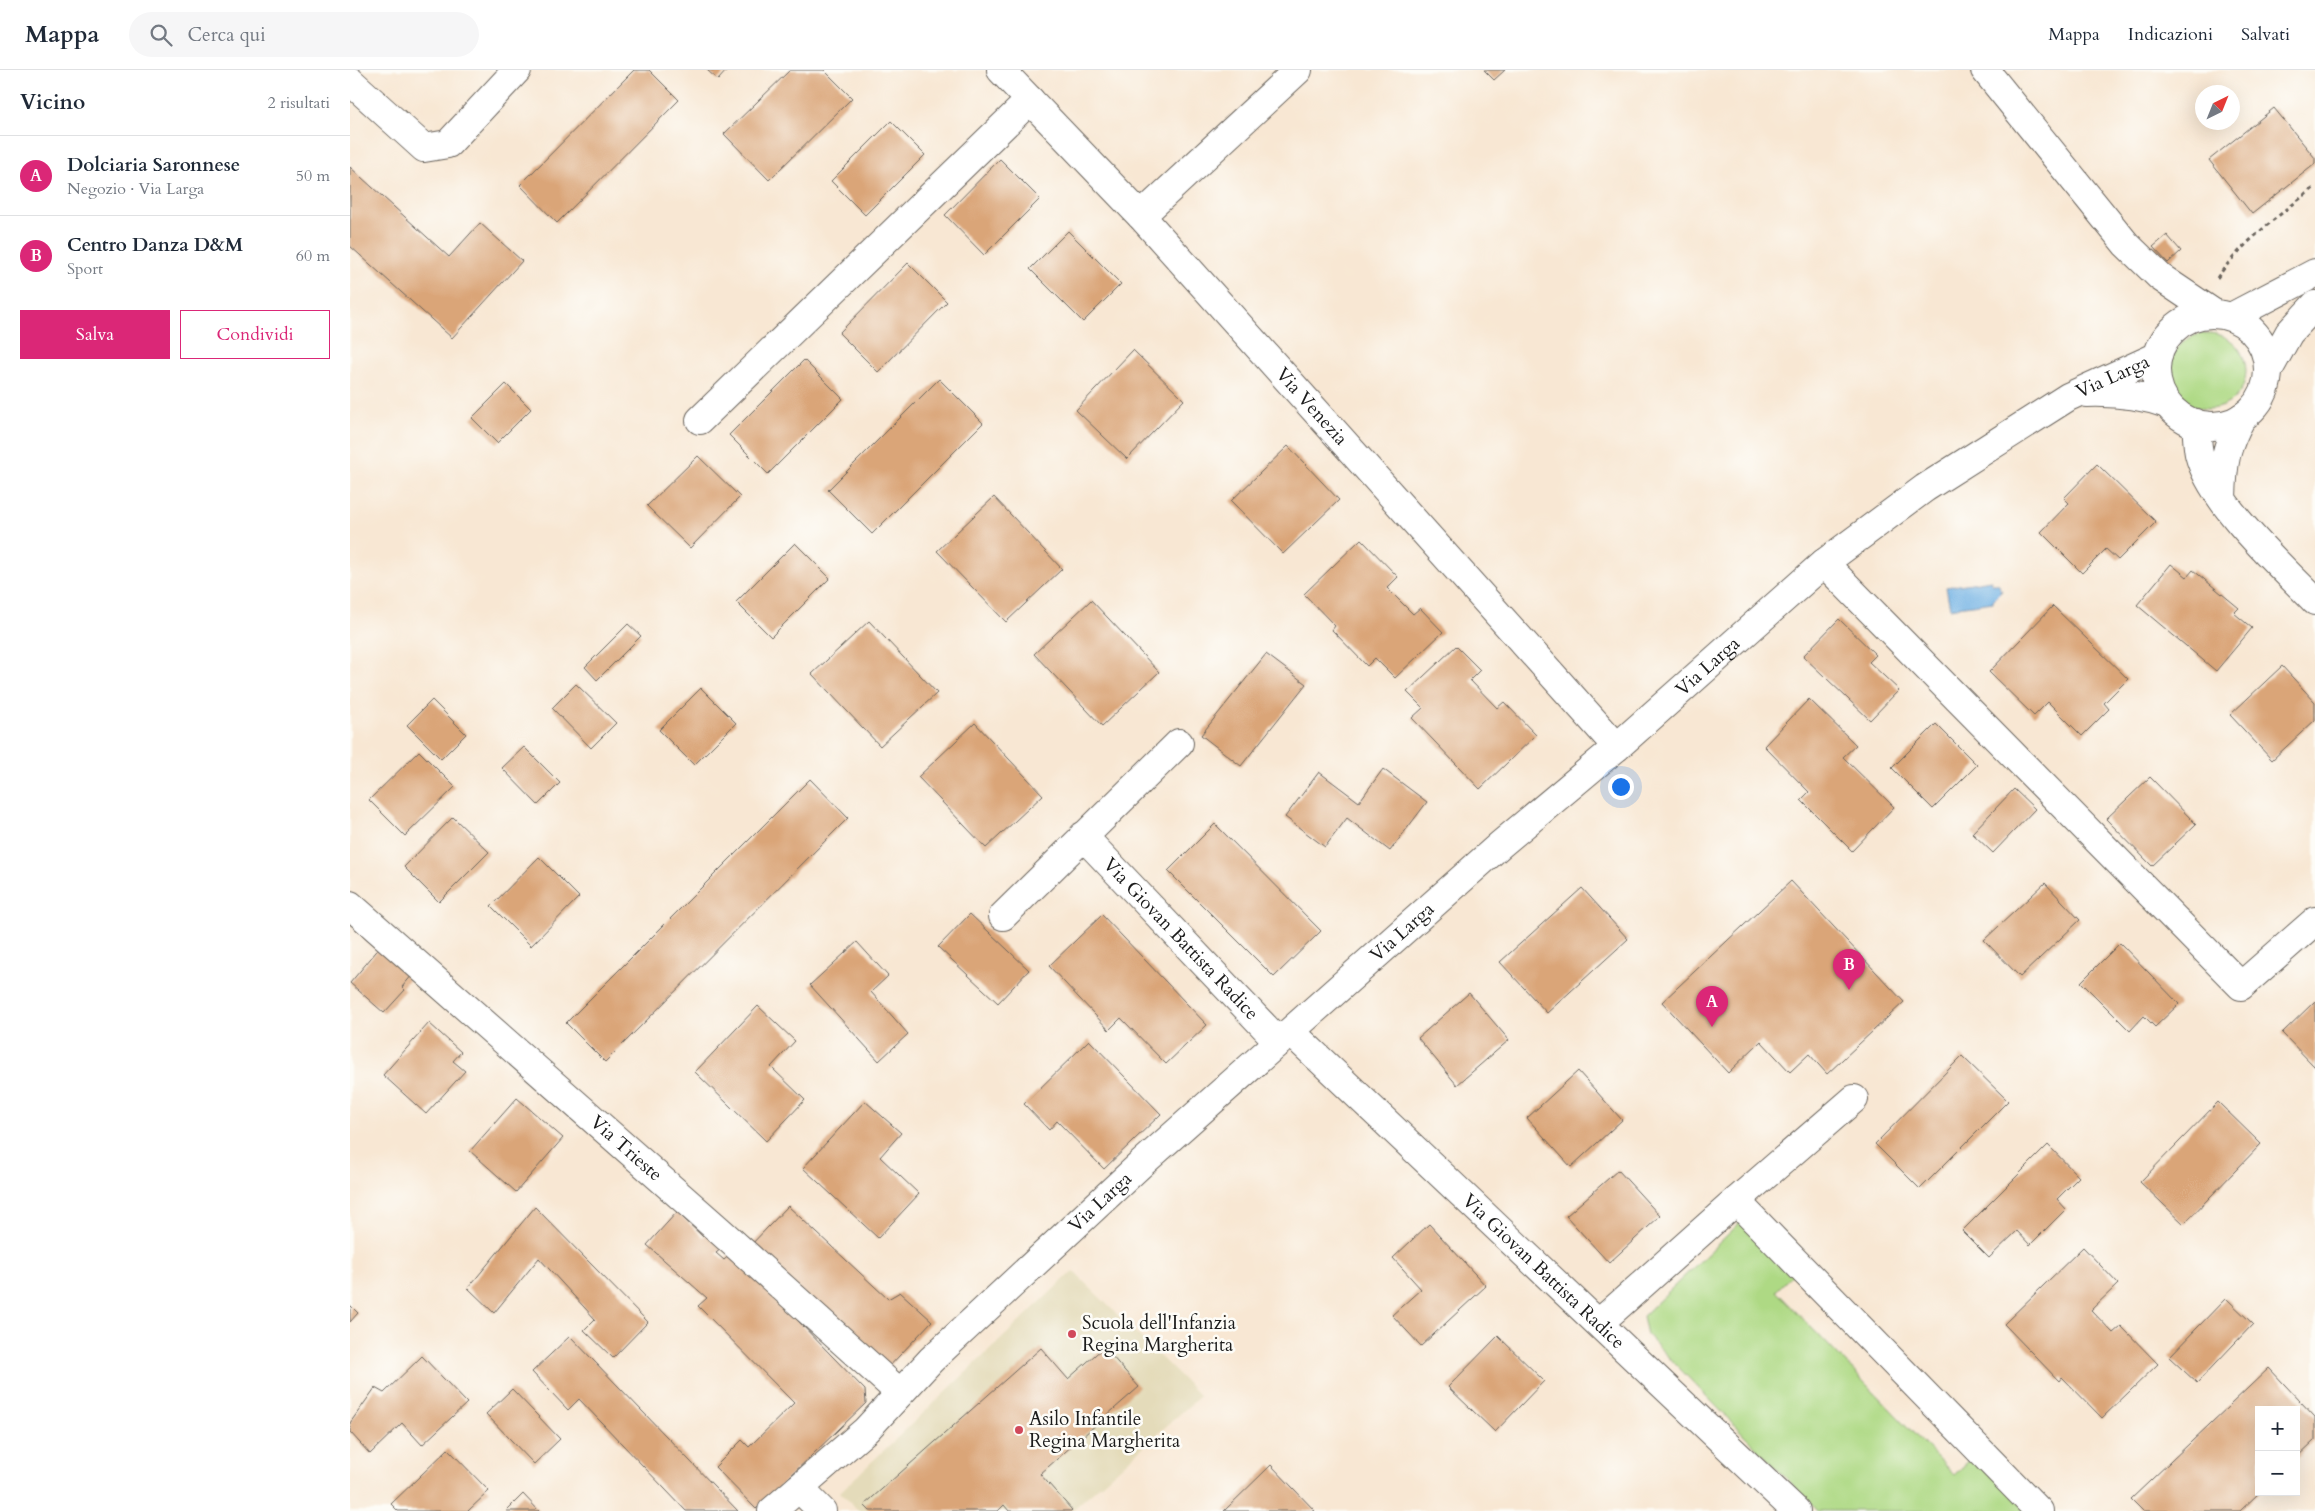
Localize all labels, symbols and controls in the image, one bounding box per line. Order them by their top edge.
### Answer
search box [129,12,479,57]
text: Mappa [25,18,99,51]
icon: search [147,21,175,49]
text: Cerca qui [187,22,265,48]
text: Mappa [2048,22,2100,47]
text: Indicazioni [2128,22,2213,47]
text: Salvati [2241,22,2290,47]
north arrow [2195,85,2240,130]
text: Vicino [20,88,85,117]
text: 2 risultati [267,92,330,114]
text: Dolciaria Saronnese [67,152,240,178]
text: A [30,165,42,187]
text: 50 m [296,165,330,187]
text: Negozio · Via Larga [67,178,204,200]
text: Centro Danza D&M [67,232,243,258]
text: B [30,245,42,267]
text: 60 m [296,245,330,267]
text: Sport [67,258,103,280]
button: Salva [20,310,170,359]
button: Condividi [180,310,330,359]
street label: Via Larga [2072,349,2154,405]
street label: Via Venezia [1270,362,1354,451]
street label: Via Larga [1670,631,1745,702]
your location [1608,774,1634,800]
street label: Via Giovan Battista Radice [1097,852,1265,1026]
street label: Via Larga [1364,896,1440,968]
pin: B [1833,949,1865,990]
pin: A [1696,986,1728,1027]
street label: Via Trieste [584,1109,668,1187]
street label: Via Larga [1063,1166,1138,1238]
street label: Via Giovan Battista Radice [1456,1188,1631,1355]
place label: Scuola dell'Infanzia Regina Margherita [1082,1310,1236,1358]
marker: Scuola dell'Infanzia Regina Margherita [1066,1328,1078,1340]
place label: Asilo Infantile Regina Margherita [1029,1406,1180,1454]
map controls [2255,1406,2300,1496]
button: + [2255,1406,2300,1451]
marker: Asilo Infantile Regina Margherita [1013,1424,1025,1436]
button: − [2255,1451,2300,1496]

